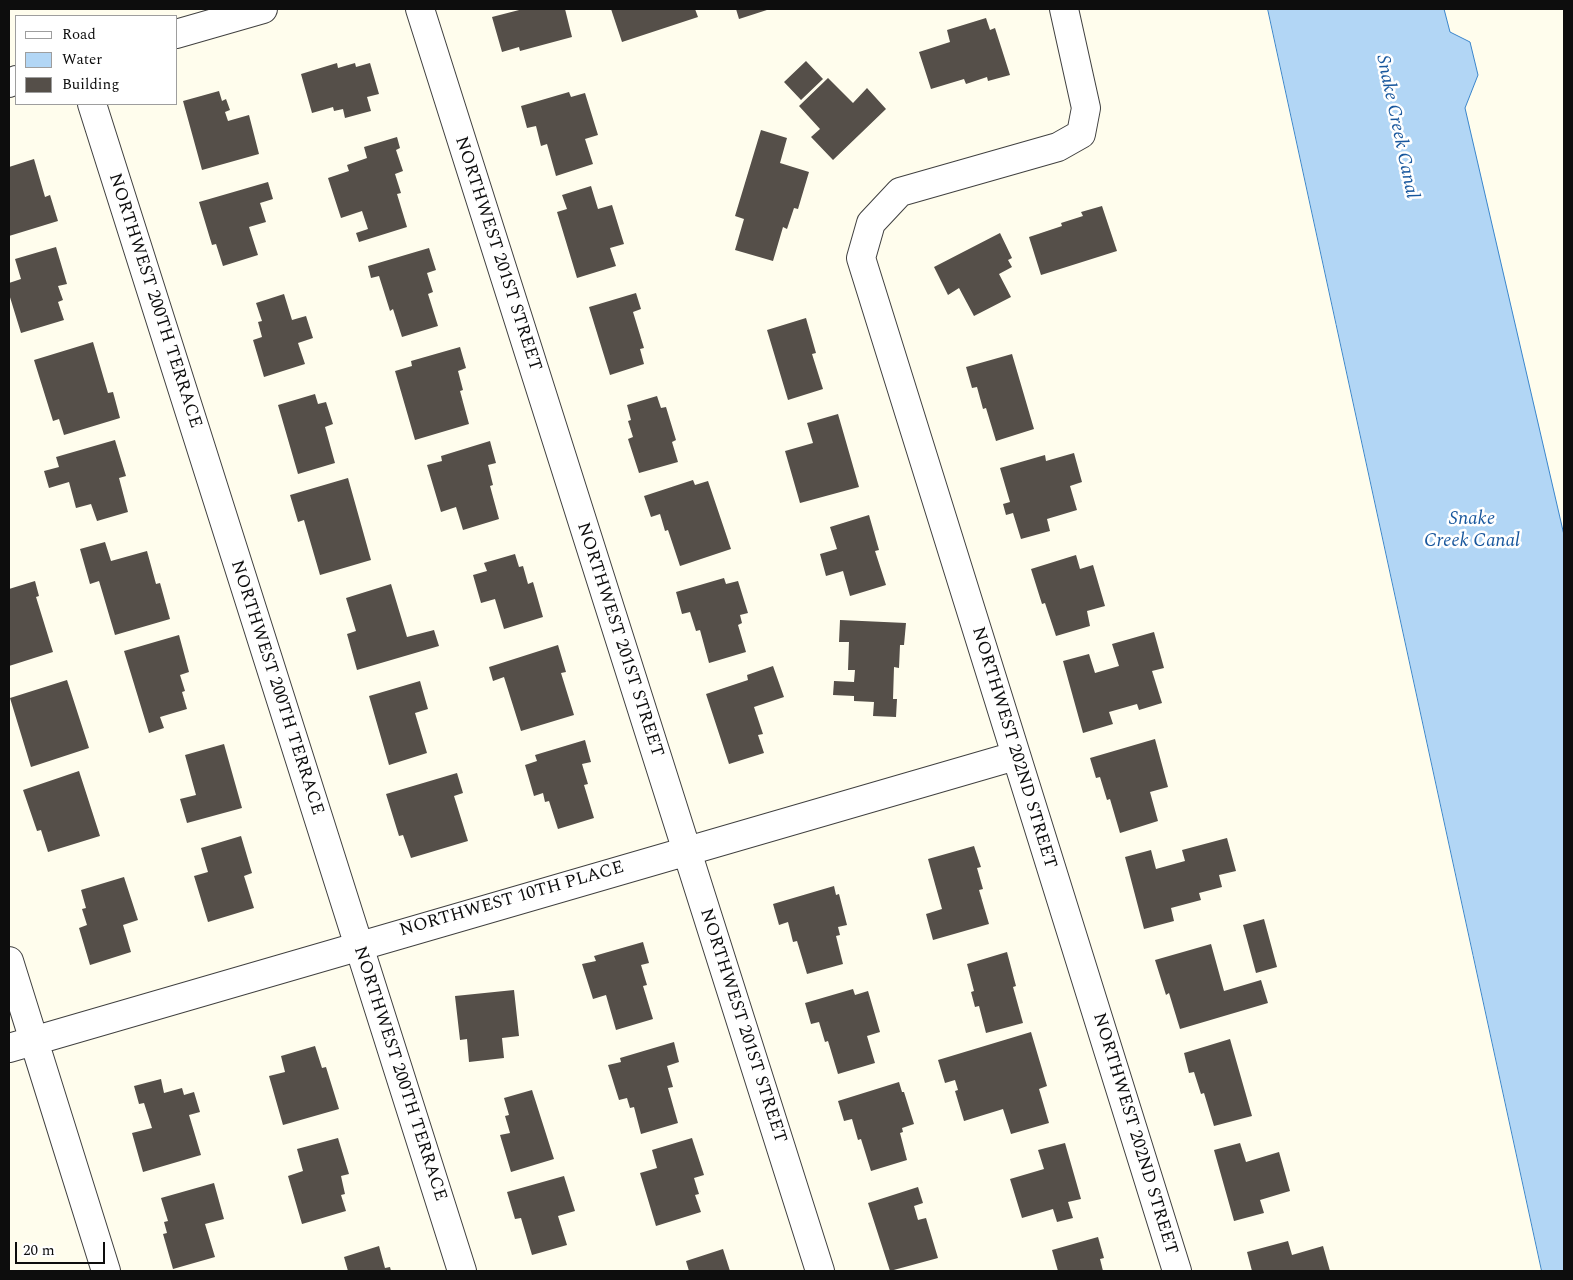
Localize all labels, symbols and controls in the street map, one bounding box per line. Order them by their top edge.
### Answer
legend [15,15,178,105]
text: Road [62,23,96,46]
text: Water [62,48,102,71]
water label: Snake Creek Canal [1370,53,1422,201]
text: Building [62,73,119,96]
street label: NORTHWEST 201ST STREET [449,134,545,374]
street label: NORTHWEST 200TH TERRACE [103,171,205,431]
water label: Snake Creek Canal [1424,509,1520,553]
street label: NORTHWEST 201ST STREET [571,520,667,760]
street label: NORTHWEST 200TH TERRACE [225,558,327,818]
street label: NORTHWEST 202ND STREET [966,624,1060,872]
street label: NORTHWEST 10TH PLACE [397,858,627,942]
street label: NORTHWEST 201ST STREET [694,906,790,1146]
street label: NORTHWEST 200TH TERRACE [348,944,450,1204]
street label: NORTHWEST 202ND STREET [1087,1010,1181,1258]
scale bar [18,1232,108,1264]
text: 20 m [23,1239,55,1262]

